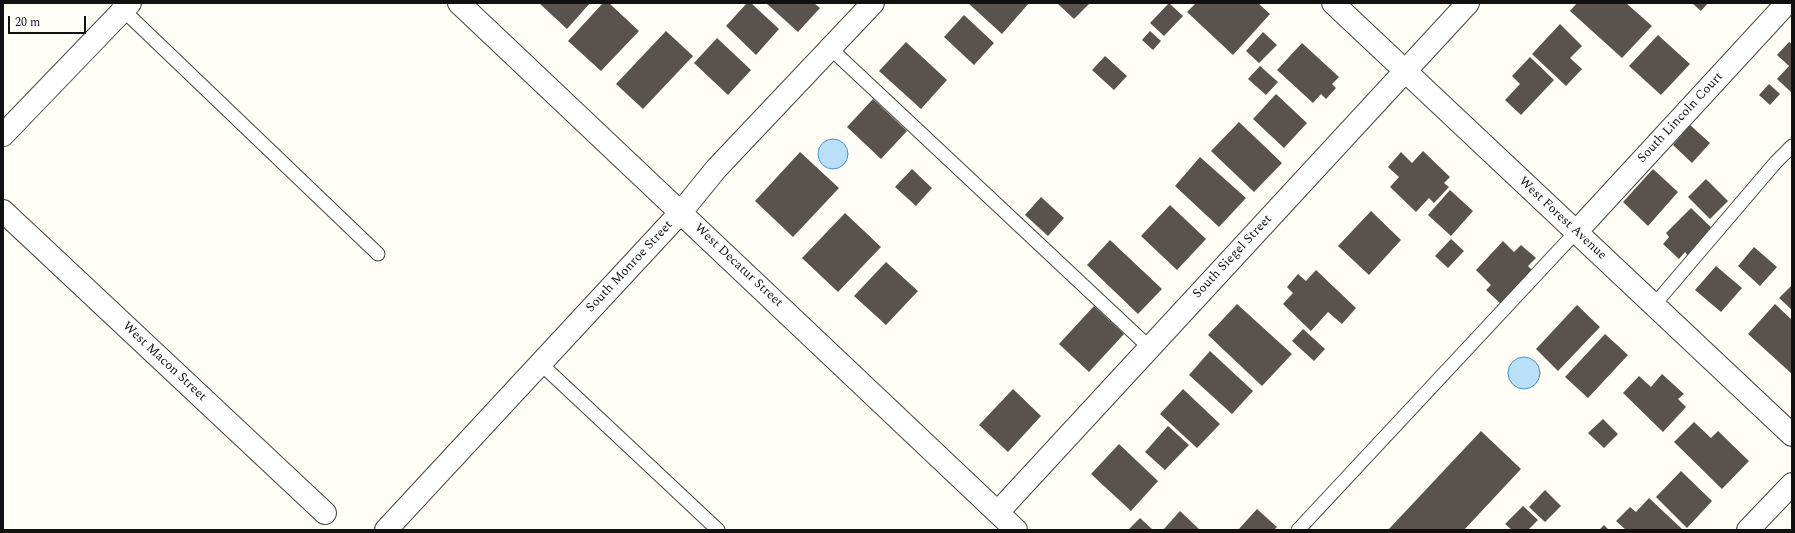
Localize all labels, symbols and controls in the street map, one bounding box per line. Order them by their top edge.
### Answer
scale bar [10,8,88,34]
text: 20 m [15,13,40,32]
street label: South Lincoln Court [1635,69,1727,167]
street label: West Forest Avenue [1515,174,1609,264]
street label: South Siegel Street [1190,212,1276,302]
street label: South Monroe Street [583,218,677,316]
street label: West Decatur Street [690,221,786,311]
street label: West Macon Street [119,319,209,405]

